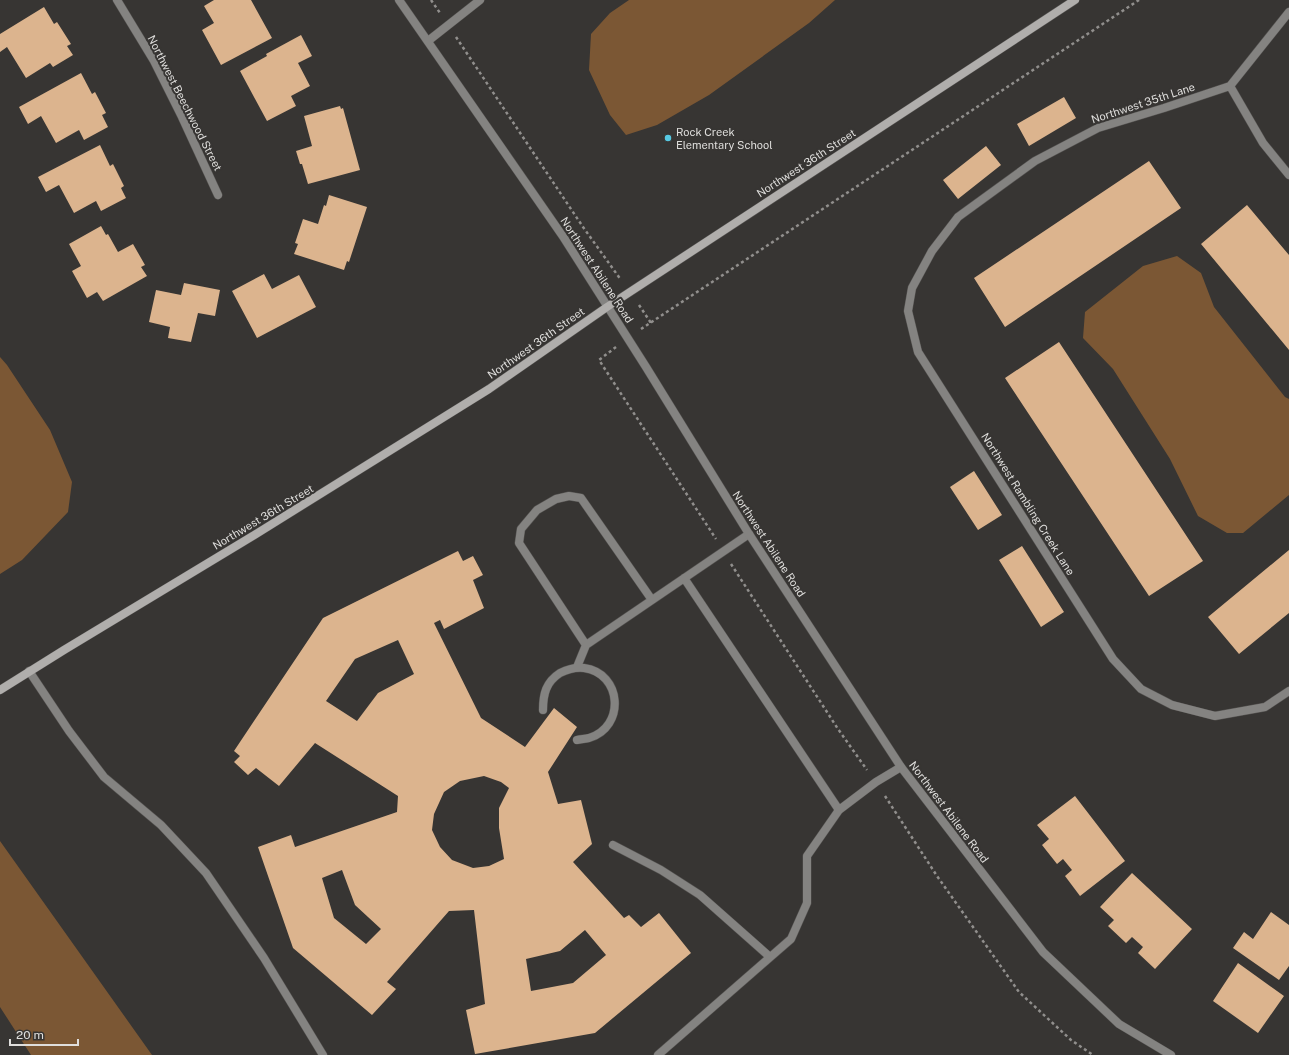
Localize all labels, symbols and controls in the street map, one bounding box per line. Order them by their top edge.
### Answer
street label: Northwest Beechwood Street [146,33,224,173]
street label: Northwest 35th Lane [1090,81,1196,125]
place label: Rock Creek Elementary School [676,126,773,151]
street label: Northwest 36th Street [754,127,858,199]
marker: Rock Creek Elementary School [663,133,673,143]
street label: Northwest Abilene Road [558,215,636,325]
street label: Northwest 36th Street [485,305,587,381]
street label: Northwest Rambling Creek Lane [979,431,1077,577]
street label: Northwest 36th Street [211,482,315,552]
street label: Northwest Abilene Road [730,489,808,599]
street label: Northwest Abilene Road [907,759,991,865]
scale bar [10,1021,78,1047]
text: 20 m [16,1028,44,1042]

